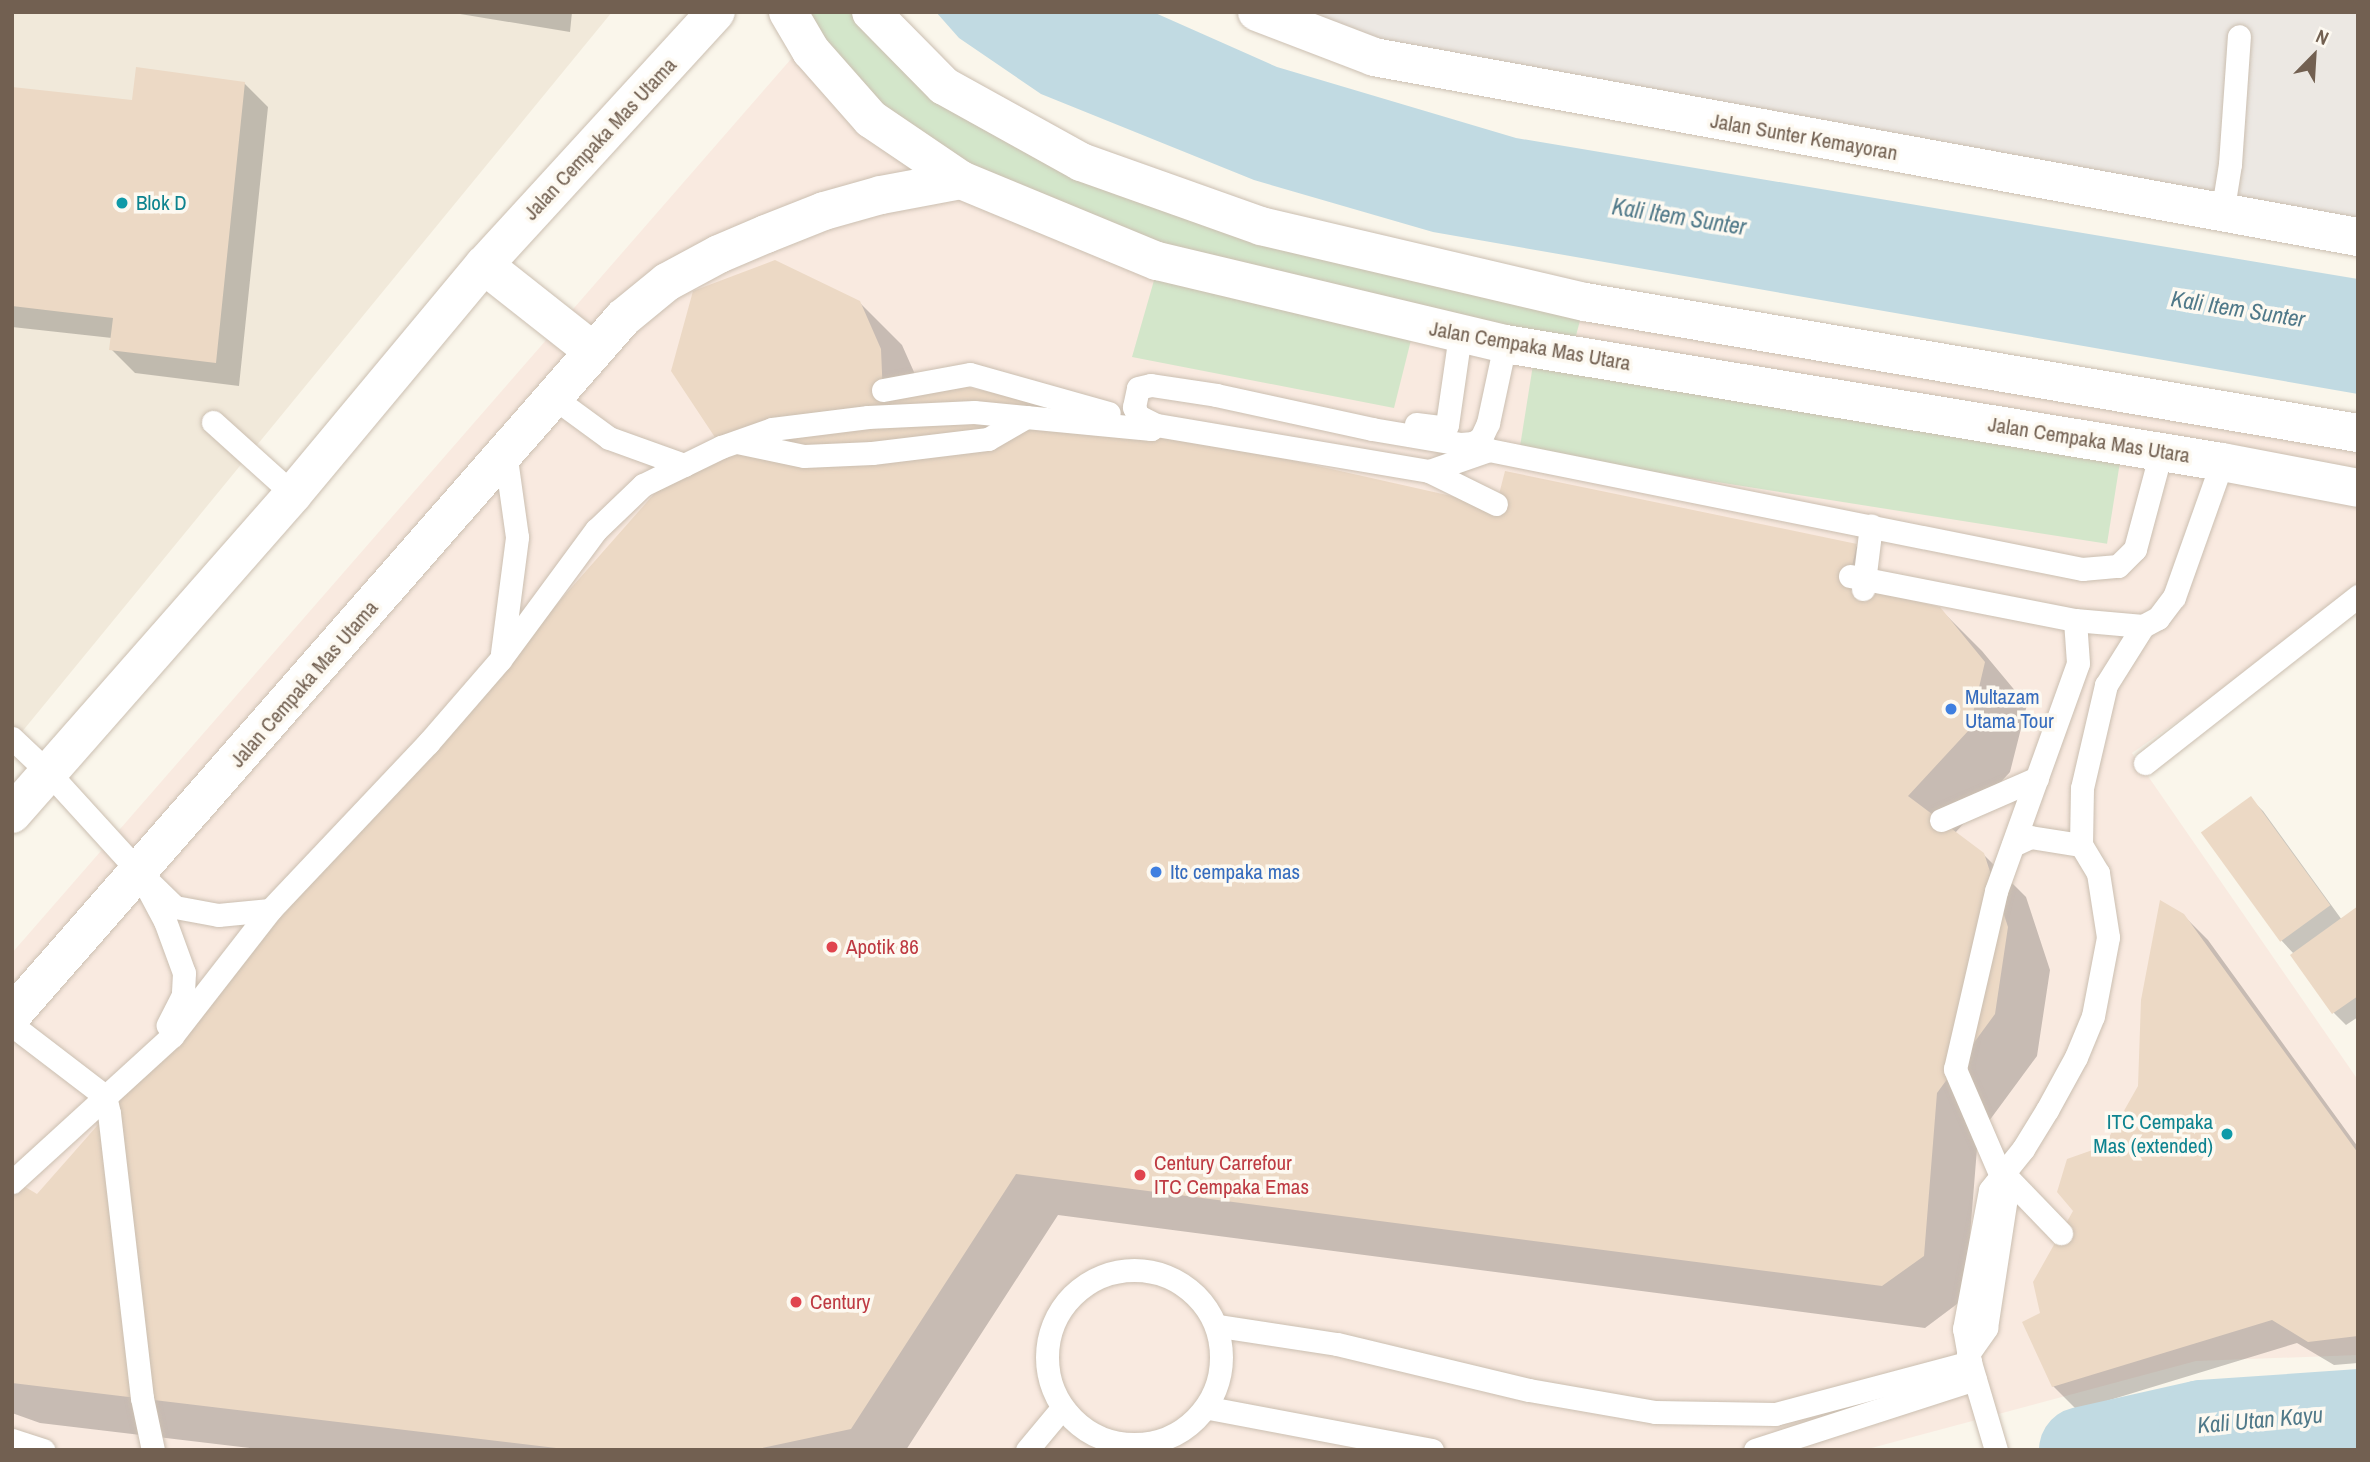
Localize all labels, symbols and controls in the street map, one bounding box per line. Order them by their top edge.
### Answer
north arrow [2279,21,2349,91]
text: N [2312,23,2333,51]
street label: Jalan Cempaka Mas Utama [518,53,682,225]
street label: Jalan Sunter Kemayoran [1708,108,1900,166]
place label: Blok D [136,190,187,216]
water label: Kali Item Sunter [1610,193,1748,241]
marker: Blok D [114,195,130,211]
water label: Kali Item Sunter [2169,285,2307,333]
street label: Jalan Cempaka Mas Utara [1427,316,1633,376]
street label: Jalan Cempaka Mas Utara [1986,412,2192,468]
street label: Jalan Cempaka Mas Utama [225,596,383,772]
place label: Multazam Utama Tour [1965,684,2054,734]
marker: Multazam Utama Tour [1943,701,1959,717]
place label: Itc cempaka mas [1170,859,1300,885]
marker: Itc cempaka mas [1148,864,1164,880]
place label: Apotik 86 [846,934,919,960]
marker: Apotik 86 [824,939,840,955]
place label: ITC Cempaka Mas (extended) [2093,1109,2213,1159]
marker: ITC Cempaka Mas (extended) [2219,1126,2235,1142]
place label: Century Carrefour ITC Cempaka Emas [1154,1150,1309,1200]
marker: Century Carrefour ITC Cempaka Emas [1132,1167,1148,1183]
place label: Century [810,1289,870,1315]
marker: Century [788,1294,804,1310]
water label: Kali Utan Kayu [2196,1401,2324,1439]

